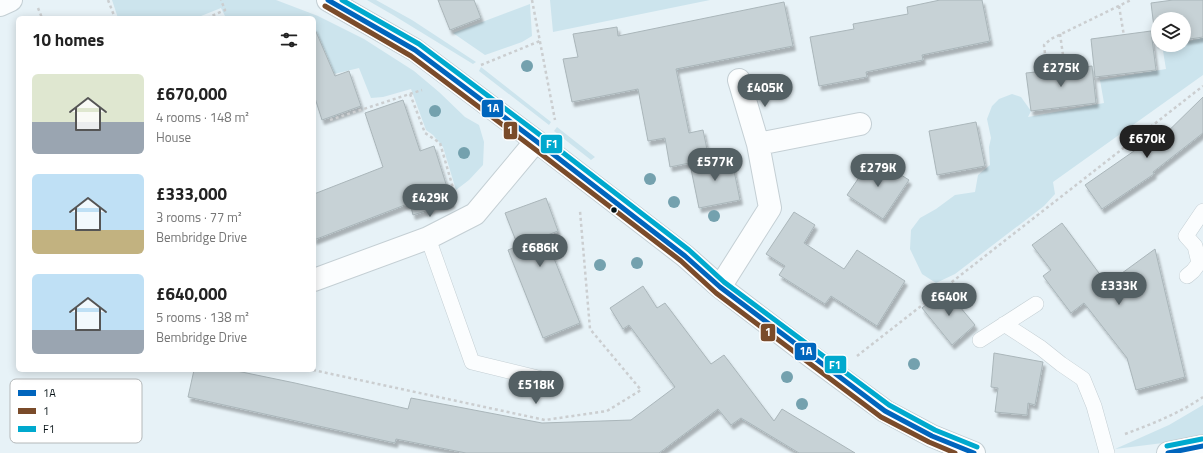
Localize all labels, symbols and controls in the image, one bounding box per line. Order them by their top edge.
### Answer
map controls [1151,12,1191,52]
button: layers [1151,12,1191,52]
text: 10 homes [32,27,104,53]
icon: filters [278,29,300,51]
pin: £275K [1033,54,1089,88]
text: £275K [1043,57,1079,77]
pin: £405K [737,74,793,108]
text: £405K [747,77,783,97]
text: £670,000 [156,81,227,107]
icon: home [64,90,112,138]
line badge: 1A [481,99,504,118]
text: 1A [487,100,500,116]
text: 4 rooms · 148 m² [156,107,249,127]
line badge: 1 [503,121,518,140]
text: 1 [507,122,513,138]
pin: £670K [1119,125,1175,159]
text: House [156,127,191,147]
text: £670K [1129,128,1165,148]
line badge: F1 [540,134,563,154]
text: F1 [546,136,558,152]
pin: £577K [687,148,743,182]
text: £577K [697,151,733,171]
pin: £279K [850,154,906,188]
text: £279K [860,157,896,177]
text: £333,000 [156,181,227,207]
pin: £429K [402,184,458,218]
text: £429K [412,187,448,207]
icon: home [64,190,112,238]
unlabelled marker [609,205,619,215]
text: 3 rooms · 77 m² [156,207,242,227]
text: Bembridge Drive [156,227,247,247]
pin: £686K [512,234,568,268]
text: £686K [522,237,558,257]
pin: £333K [1091,272,1147,306]
text: £333K [1101,275,1137,295]
text: £640,000 [156,281,227,307]
pin: £640K [921,283,977,317]
text: £640K [931,286,967,306]
icon: home [64,290,112,338]
text: 5 rooms · 138 m² [156,307,249,327]
line badge: 1 [760,323,776,342]
text: 1 [765,324,771,340]
text: Bembridge Drive [156,327,247,347]
line badge: 1A [794,342,817,361]
text: 1A [800,343,813,359]
line badge: F1 [824,355,847,374]
text: F1 [829,357,841,373]
pin: £518K [508,371,564,405]
text: £518K [518,374,554,394]
legend [10,379,142,443]
text: 1A [43,385,56,401]
text: 1 [43,403,49,419]
text: F1 [43,421,55,437]

